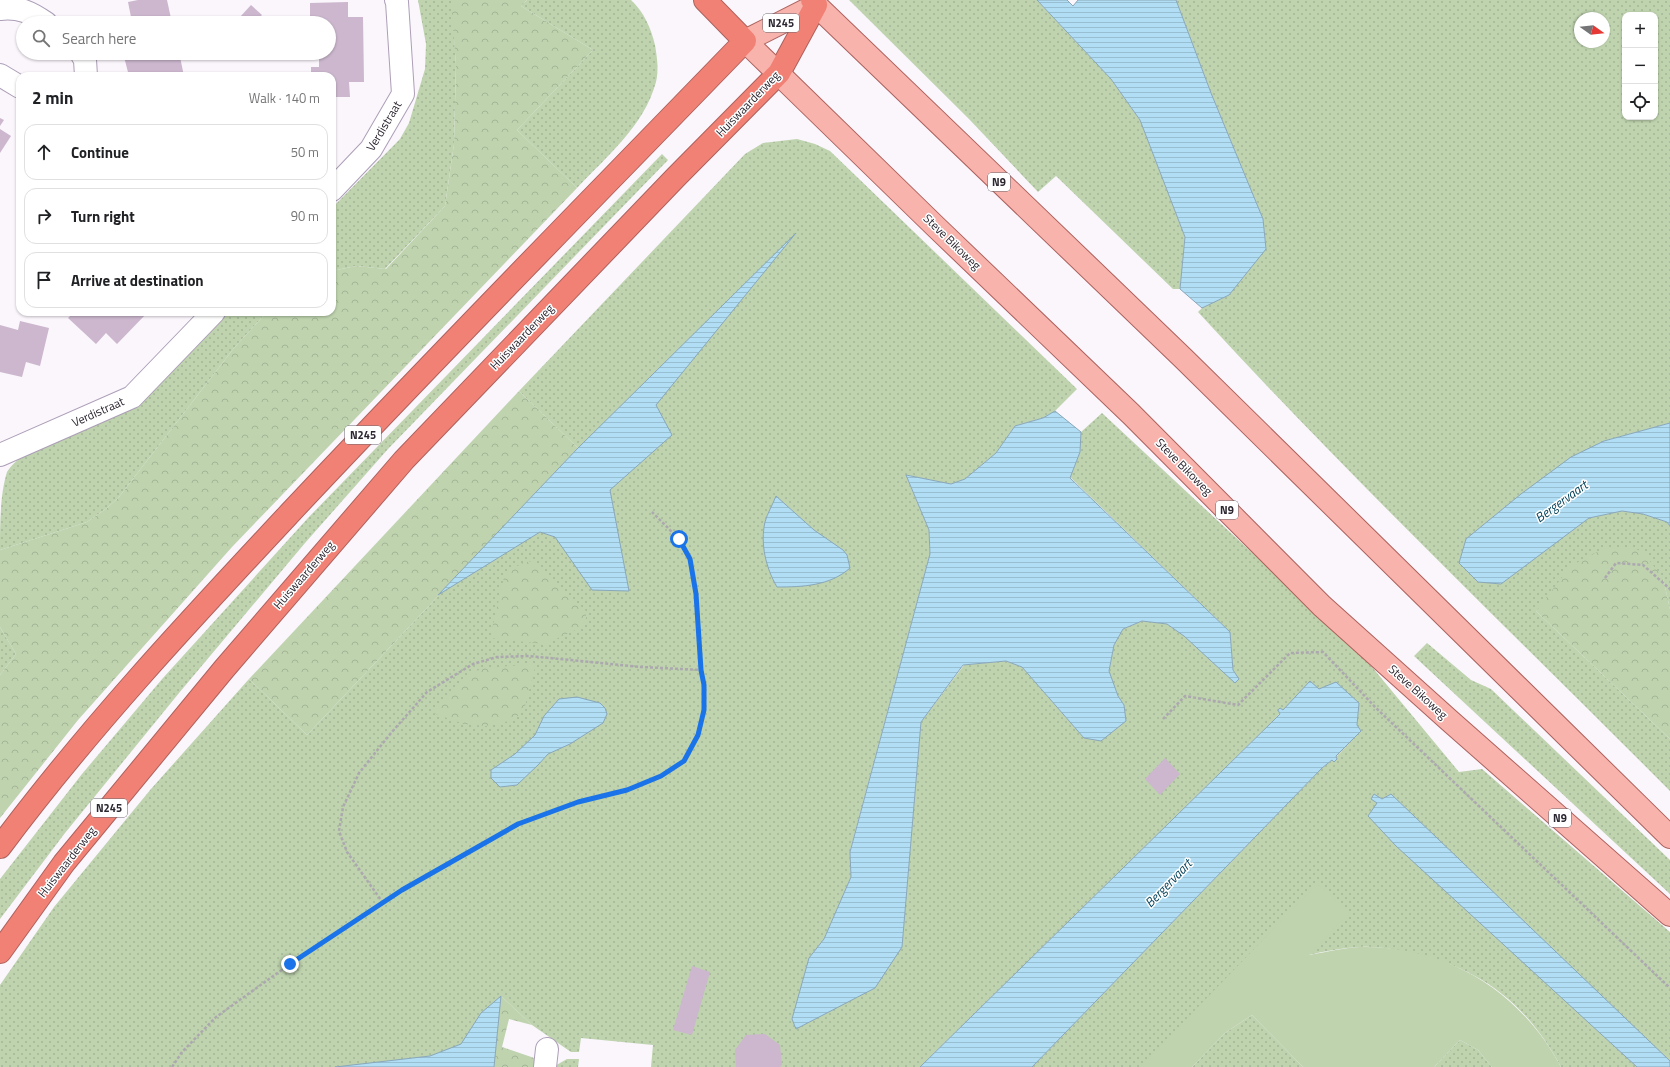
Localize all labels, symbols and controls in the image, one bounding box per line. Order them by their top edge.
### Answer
north arrow [1574,12,1610,48]
map controls [1622,12,1658,120]
button: + [1622,12,1658,48]
road number: N245 [763,14,799,32]
search box [16,16,336,60]
icon: search [30,27,52,49]
text: Search here [62,27,136,50]
button: − [1622,48,1658,84]
street label: Huiswaarderweg [711,66,784,141]
button: locate [1622,84,1658,120]
text: 2 min [32,85,73,111]
text: Walk · 140 m [249,88,320,108]
street label: Verdistraat [361,96,406,155]
icon: ahead [33,141,55,163]
text: Continue [71,141,129,164]
text: 50 m [291,142,319,162]
road number: N9 [988,173,1010,191]
icon: right [33,205,55,227]
text: Turn right [71,205,135,228]
text: 90 m [291,206,319,226]
street label: Steve Bikoweg [919,209,986,274]
icon: arrive [33,269,55,291]
text: Arrive at destination [71,269,204,292]
street label: Huiswaarderweg [485,299,558,374]
street label: Verdistraat [68,391,128,432]
road number: N245 [345,426,381,444]
street label: Steve Bikoweg [1151,434,1217,500]
water label: Bergervaart [1531,474,1593,527]
road number: N9 [1216,501,1238,519]
route start [670,530,688,548]
street label: Huiswaarderweg [268,536,339,613]
street label: Steve Bikoweg [1384,660,1452,723]
road number: N245 [91,799,127,817]
road number: N9 [1549,809,1571,827]
street label: Huiswaarderweg [33,822,100,901]
water label: Bergervaart [1140,853,1198,912]
route end [281,955,299,973]

